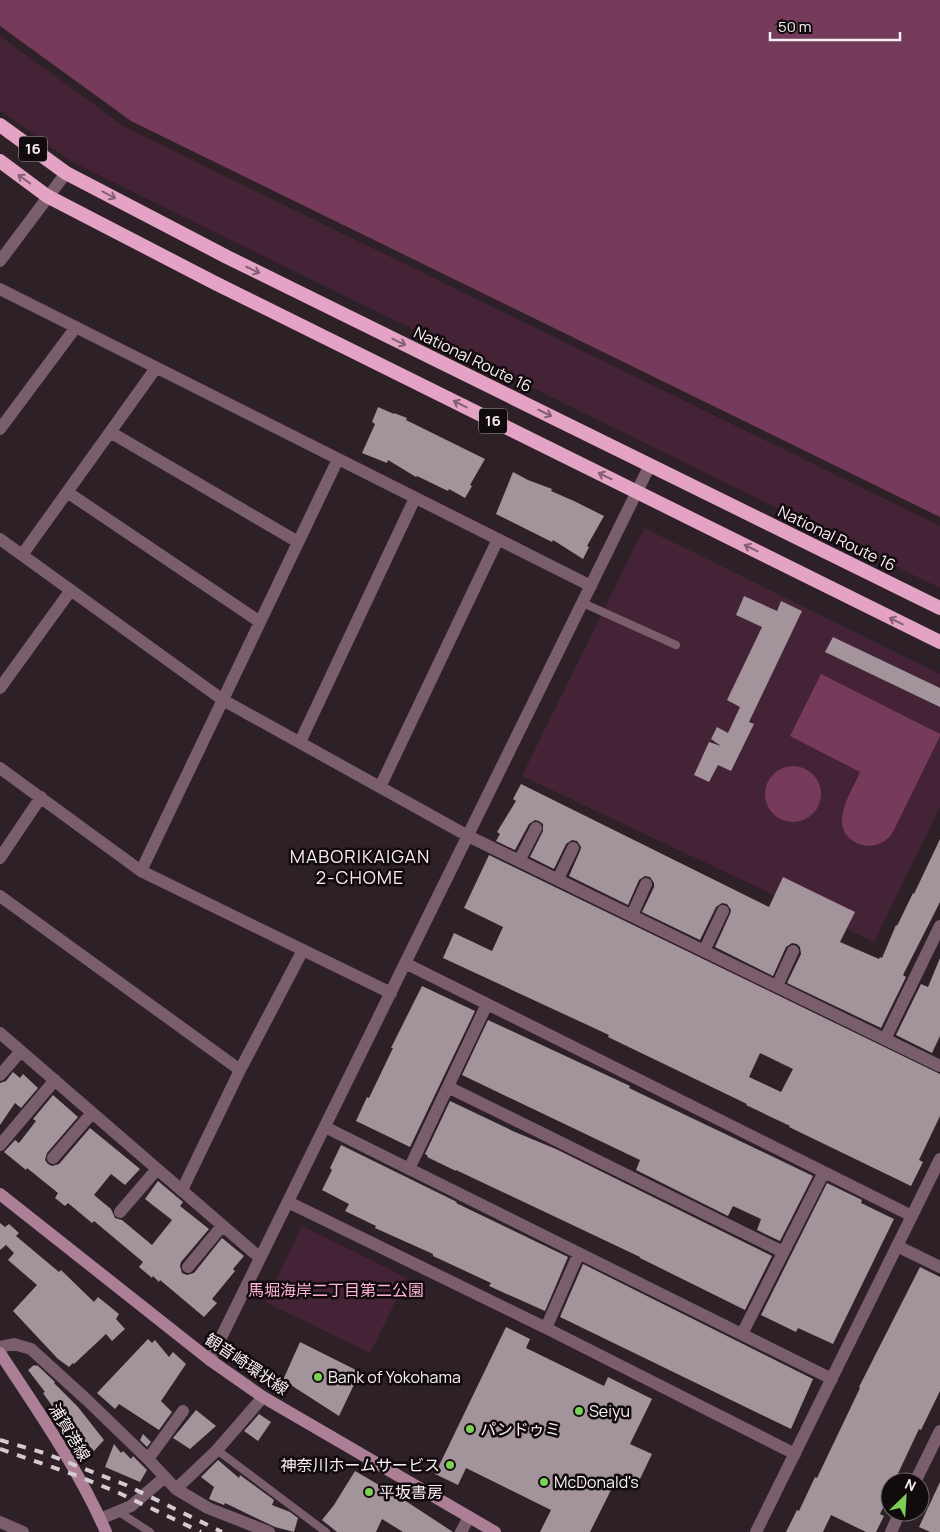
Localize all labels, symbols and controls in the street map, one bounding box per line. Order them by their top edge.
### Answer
scale bar [770,10,900,42]
text: 50 m [778,16,812,37]
road number: 16 [19,136,47,162]
one-way arrow [17,174,31,184]
one-way arrow [101,190,116,200]
one-way arrow [245,266,260,275]
street label: National Route 16 [410,321,536,397]
one-way arrow [391,338,406,347]
one-way arrow [452,399,467,409]
road number: 16 [479,408,507,434]
one-way arrow [537,409,552,419]
one-way arrow [598,471,613,480]
street label: National Route 16 [774,500,900,576]
one-way arrow [744,543,759,553]
one-way arrow [889,616,904,625]
district label: MABORIKAIGAN 2-CHOME [290,844,430,889]
park label: 馬堀海岸二丁目第二公園 [248,1279,424,1301]
street label: 観音崎環状線 [201,1328,293,1400]
place label: Bank of Yokohama [328,1366,461,1388]
marker: Bank of Yokohama [312,1371,324,1383]
street label: 浦賀港線 [44,1399,96,1465]
place label: Seiyu [589,1400,630,1422]
marker: Seiyu [573,1405,585,1417]
place label: パンドゥミ [480,1418,561,1440]
marker: パンドゥミ [464,1423,476,1435]
place label: 神奈川ホームサービス [280,1454,440,1476]
marker: 神奈川ホームサービス [444,1459,456,1471]
place label: McDonald's [554,1471,639,1493]
north arrow [880,1472,930,1522]
text: N [902,1474,919,1496]
marker: McDonald's [538,1476,550,1488]
place label: 平坂書房 [379,1481,443,1503]
marker: 平坂書房 [363,1486,375,1498]

